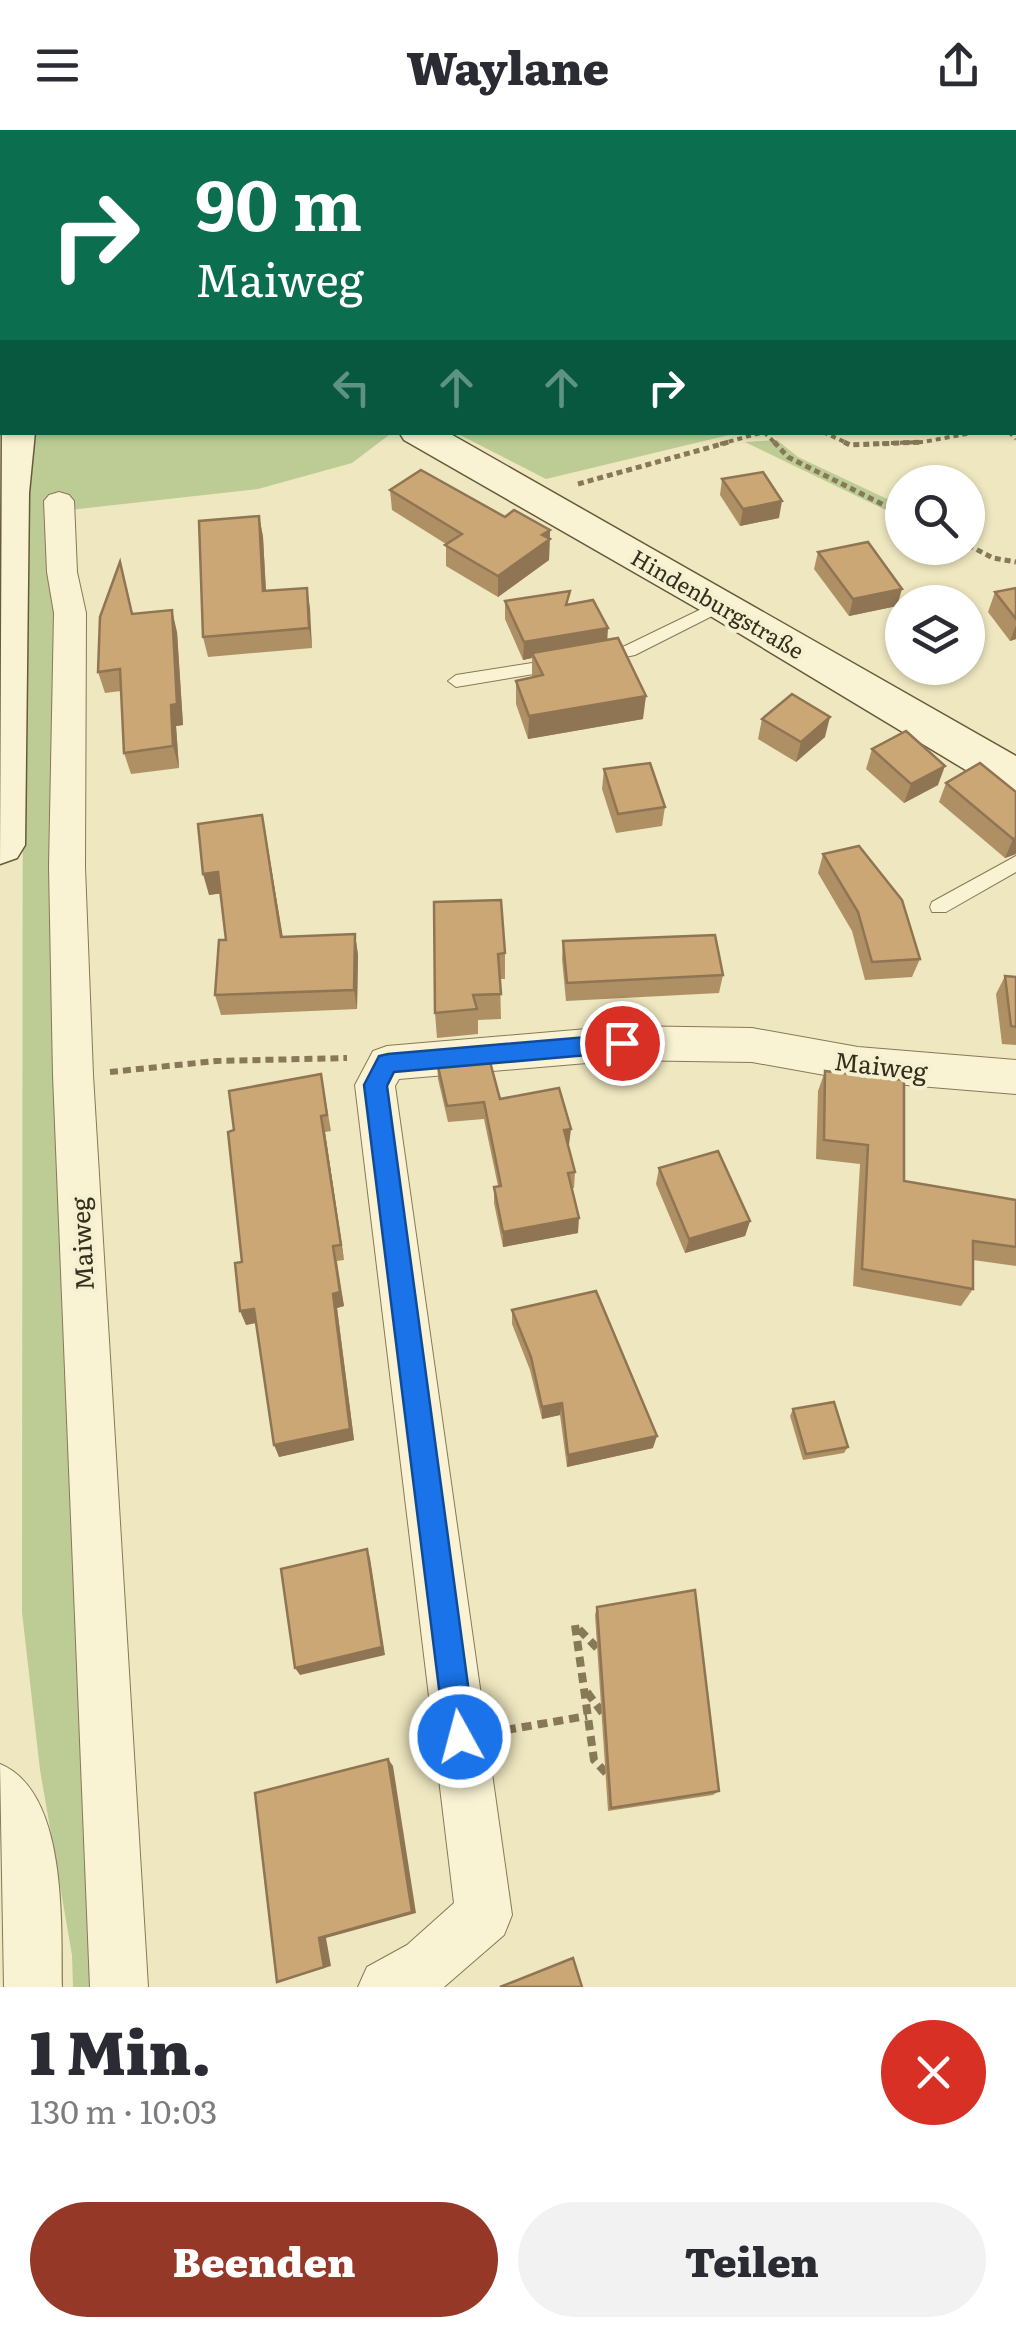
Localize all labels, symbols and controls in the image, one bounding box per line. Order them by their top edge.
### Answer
text: Waylane [407,32,609,99]
icon: menu [30,38,85,93]
icon: share [931,38,986,93]
text: 90 m [195,149,362,253]
icon: right [30,170,160,300]
text: Maiweg [195,244,364,311]
icon: left [324,360,379,415]
icon: ahead [429,360,484,415]
icon: ahead [534,360,589,415]
icon: right [639,360,694,415]
map controls [885,465,985,685]
button: search [885,465,985,565]
street label: Hindenburgstraße [625,540,811,666]
button: layers [885,585,985,685]
pin [580,1001,665,1086]
icon: arrive [595,1016,650,1071]
street label: Maiweg [832,1041,930,1089]
street label: Maiweg [60,1196,102,1292]
position arrow [408,1685,512,1789]
text: 1 Min. [30,2004,211,2093]
button: close [881,2020,986,2125]
text: 130 m · 10:03 [30,2086,217,2134]
button: Beenden [30,2202,498,2317]
button: Teilen [518,2202,986,2317]

